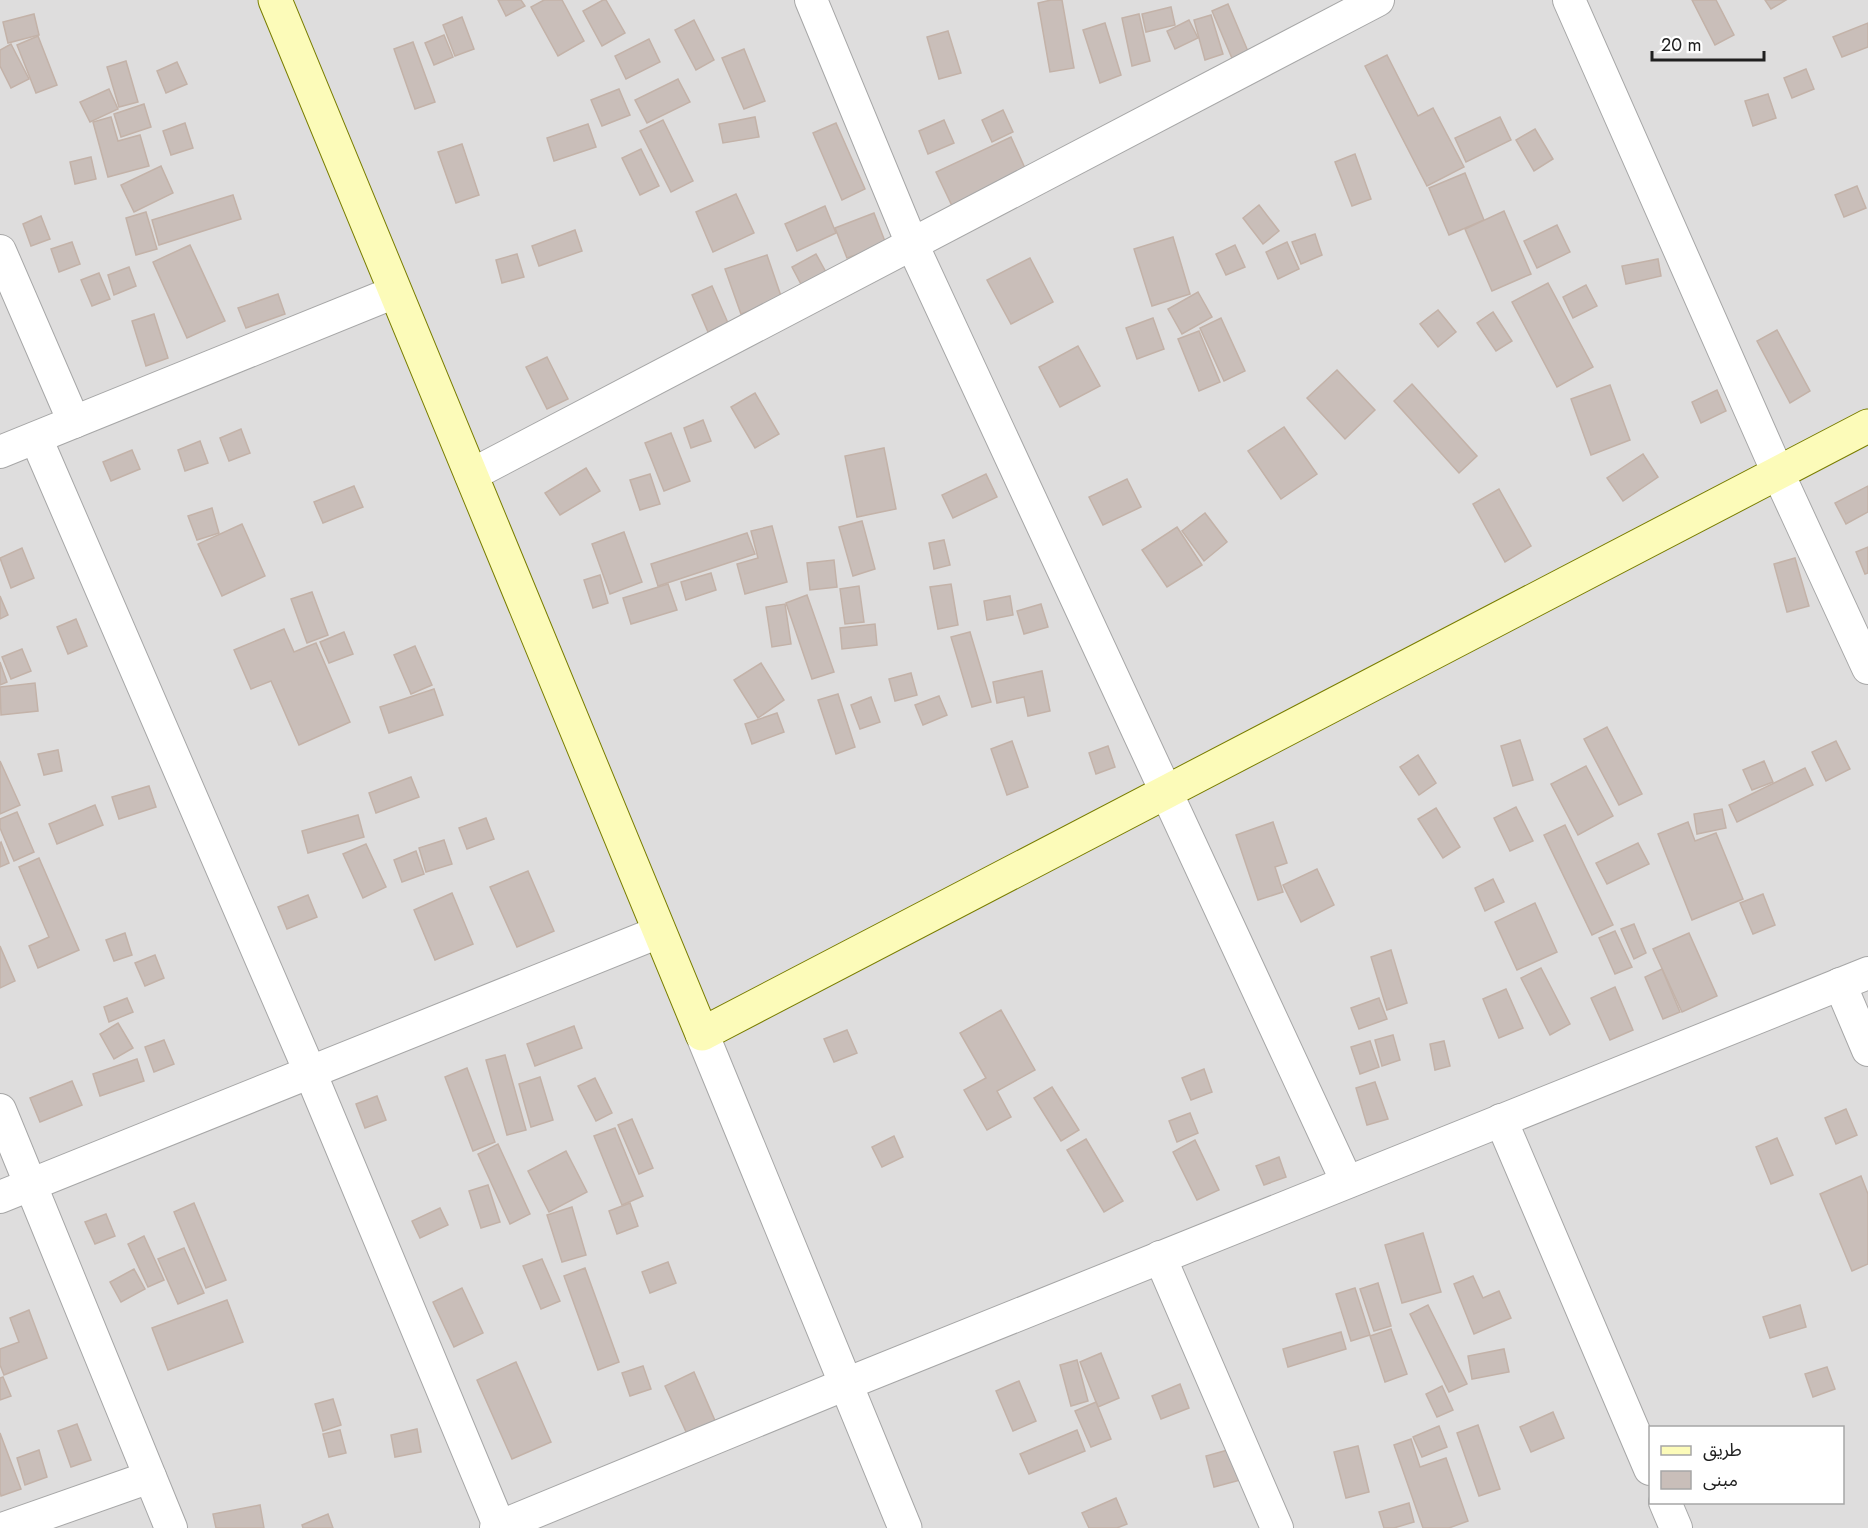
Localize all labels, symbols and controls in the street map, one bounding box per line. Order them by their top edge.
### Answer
scale bar [1652,24,1764,62]
text: 20 m [1661,32,1701,58]
legend [1649,1426,1844,1504]
text: طريق [1703,1437,1742,1463]
text: مبنى [1703,1467,1738,1493]

